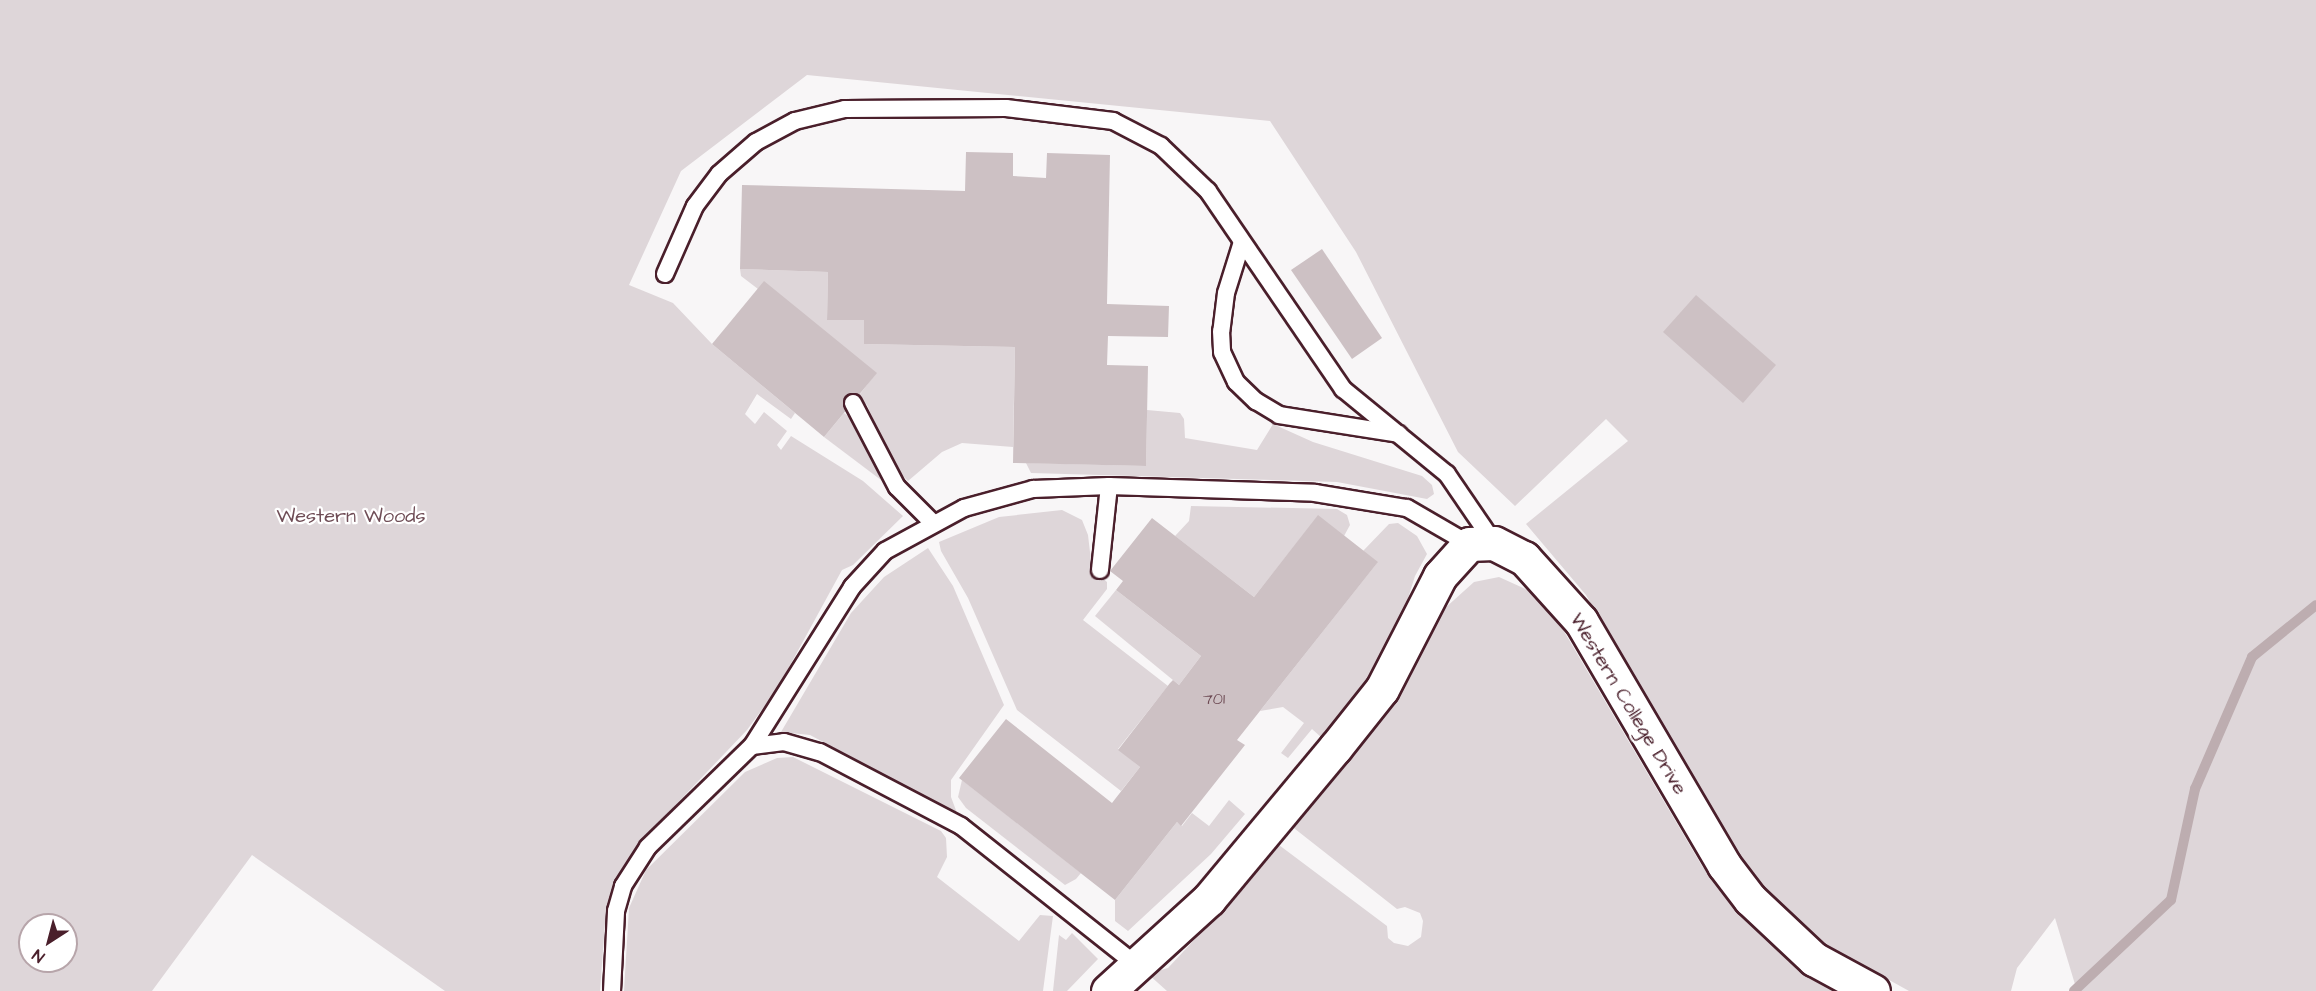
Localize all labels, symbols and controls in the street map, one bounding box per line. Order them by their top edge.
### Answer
park label: Western Woods [276,504,426,528]
street label: Western College Drive [1564,609,1692,799]
house number: 701 [1203,689,1225,709]
north arrow [18,913,78,973]
text: N [28,944,49,968]

